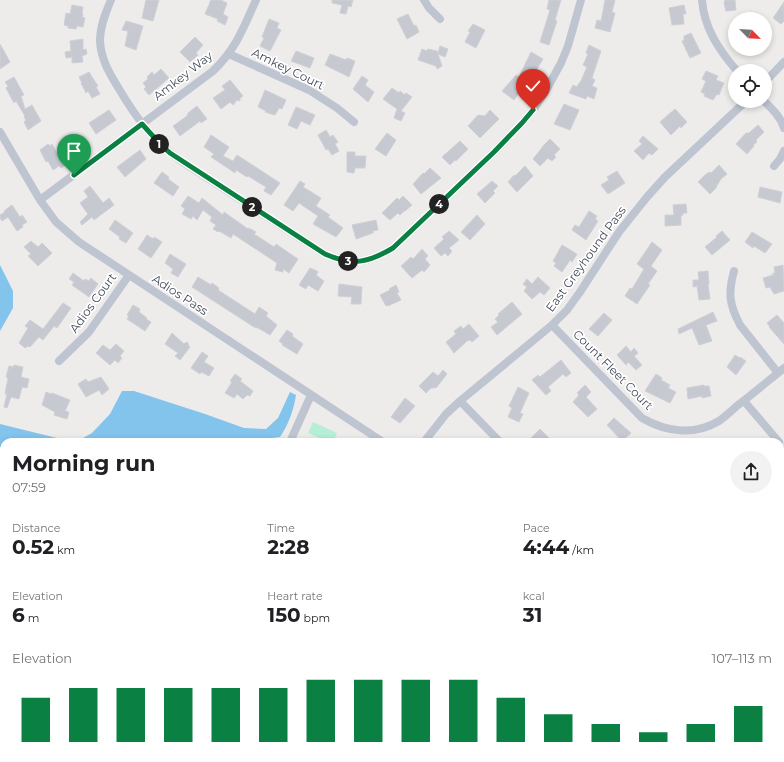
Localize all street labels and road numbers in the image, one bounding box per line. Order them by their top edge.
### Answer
street label: Amkey Court [250,45,327,93]
street label: Amkey Way [150,48,216,103]
street label: East Greyhound Pass [542,203,629,314]
street label: Adios Court [66,270,119,335]
street label: Adios Pass [149,271,211,318]
street label: Count Fleet Court [570,327,657,413]

